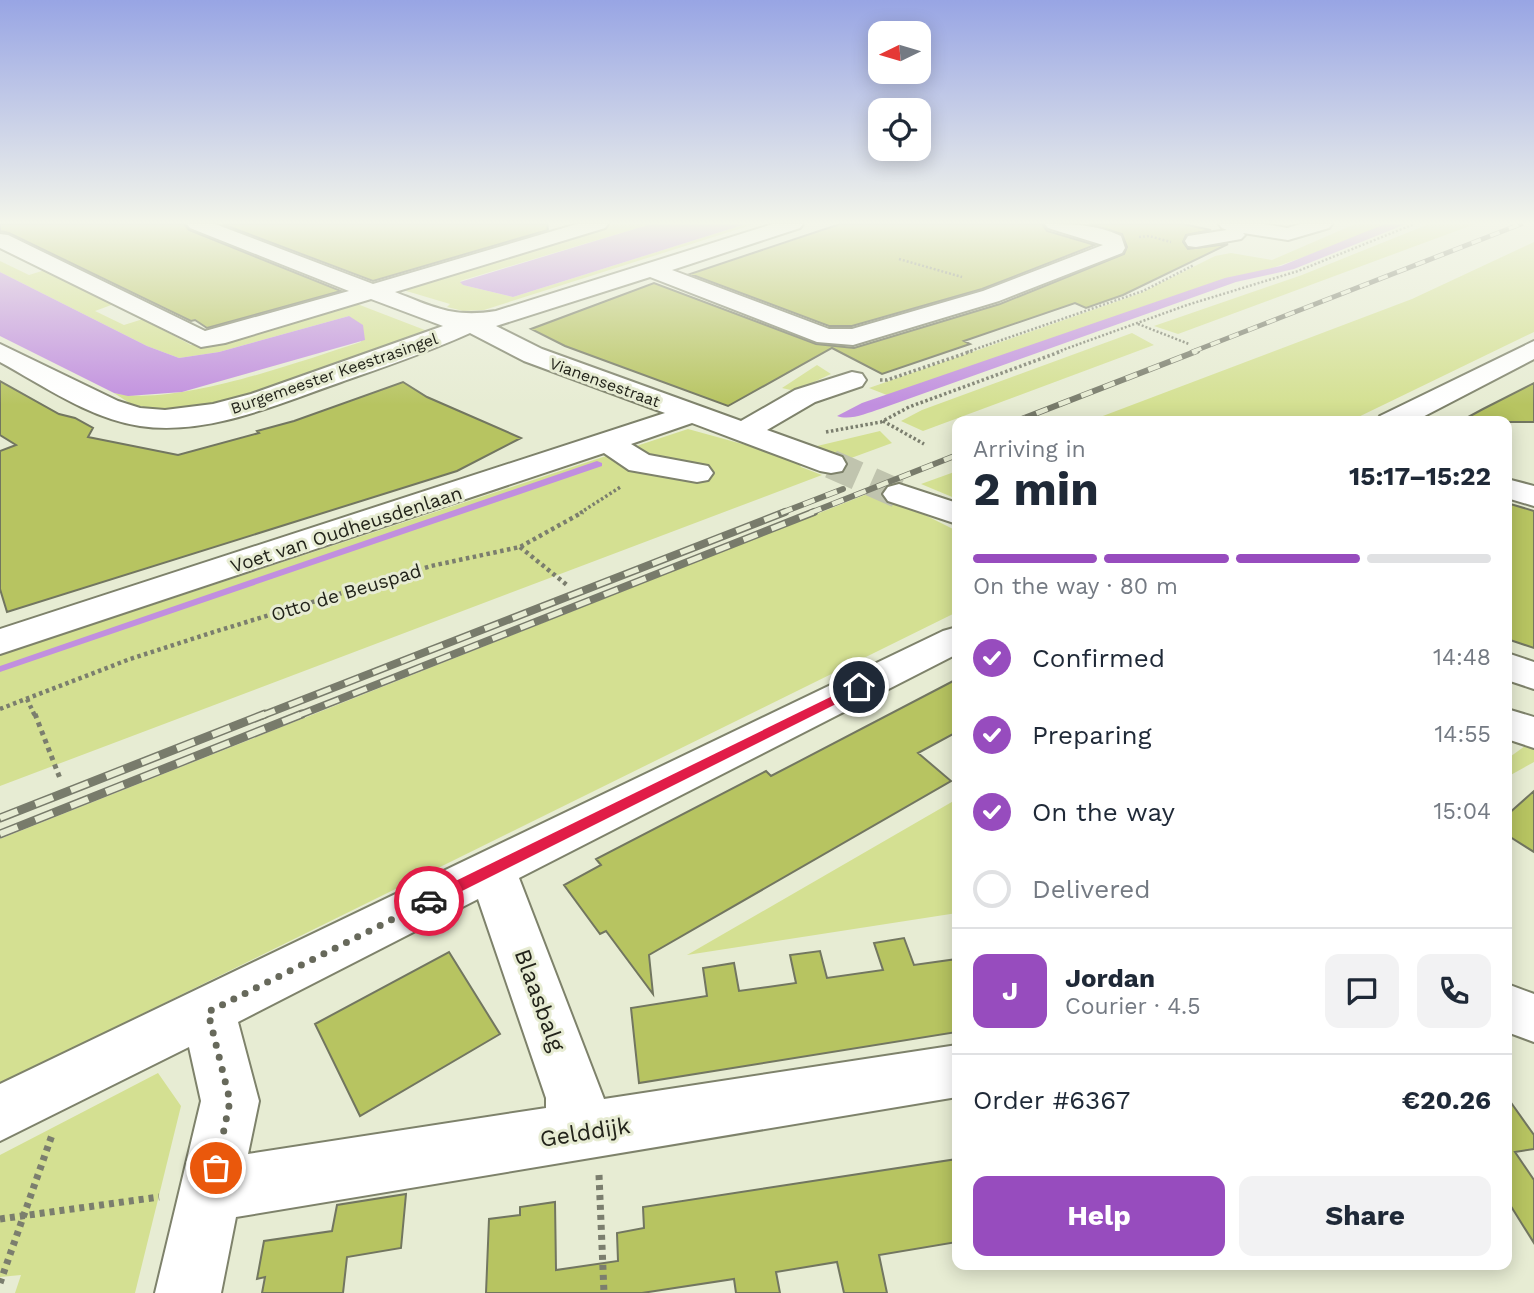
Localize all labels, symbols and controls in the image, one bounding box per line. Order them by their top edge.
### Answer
north arrow [868,21,931,84]
map controls [868,21,931,161]
button: locate [868,98,931,161]
street label: Burgemeester Keestrasingel [228,329,440,418]
street label: Vianensestraat [547,354,663,411]
text: Arriving in [973,436,1086,463]
text: 15:17–15:22 [1349,461,1491,491]
text: 2 min [973,462,1099,516]
street label: Voet van Oudheusdenlaan [227,481,465,578]
street label: Otto de Beuspad [268,559,424,626]
text: On the way · 80 m [973,573,1178,600]
icon: check [973,639,1011,677]
text: Confirmed [1032,643,1165,673]
text: 14:48 [1433,644,1491,671]
pin [829,657,889,717]
icon: home [840,668,878,706]
icon: check [973,716,1011,754]
text: Preparing [1032,720,1152,750]
text: 14:55 [1434,721,1491,748]
icon: check [973,793,1011,831]
text: On the way [1032,797,1175,827]
text: 15:04 [1433,798,1491,825]
courier [394,866,464,936]
text: Delivered [1032,874,1151,904]
icon: car [410,882,448,920]
street label: Blaasbalg [509,945,571,1056]
button: chat [1325,954,1399,1028]
button: phone [1417,954,1491,1028]
text: Jordan [1065,963,1155,993]
text: J [1002,976,1018,1006]
text: Courier · 4.5 [1065,993,1201,1020]
text: Order #6367 [973,1085,1130,1115]
text: €20.26 [1402,1085,1491,1115]
street label: Gelddijk [538,1112,632,1153]
pin [186,1138,246,1198]
icon: bag [197,1149,235,1187]
button: Help [973,1176,1225,1256]
button: Share [1239,1176,1491,1256]

